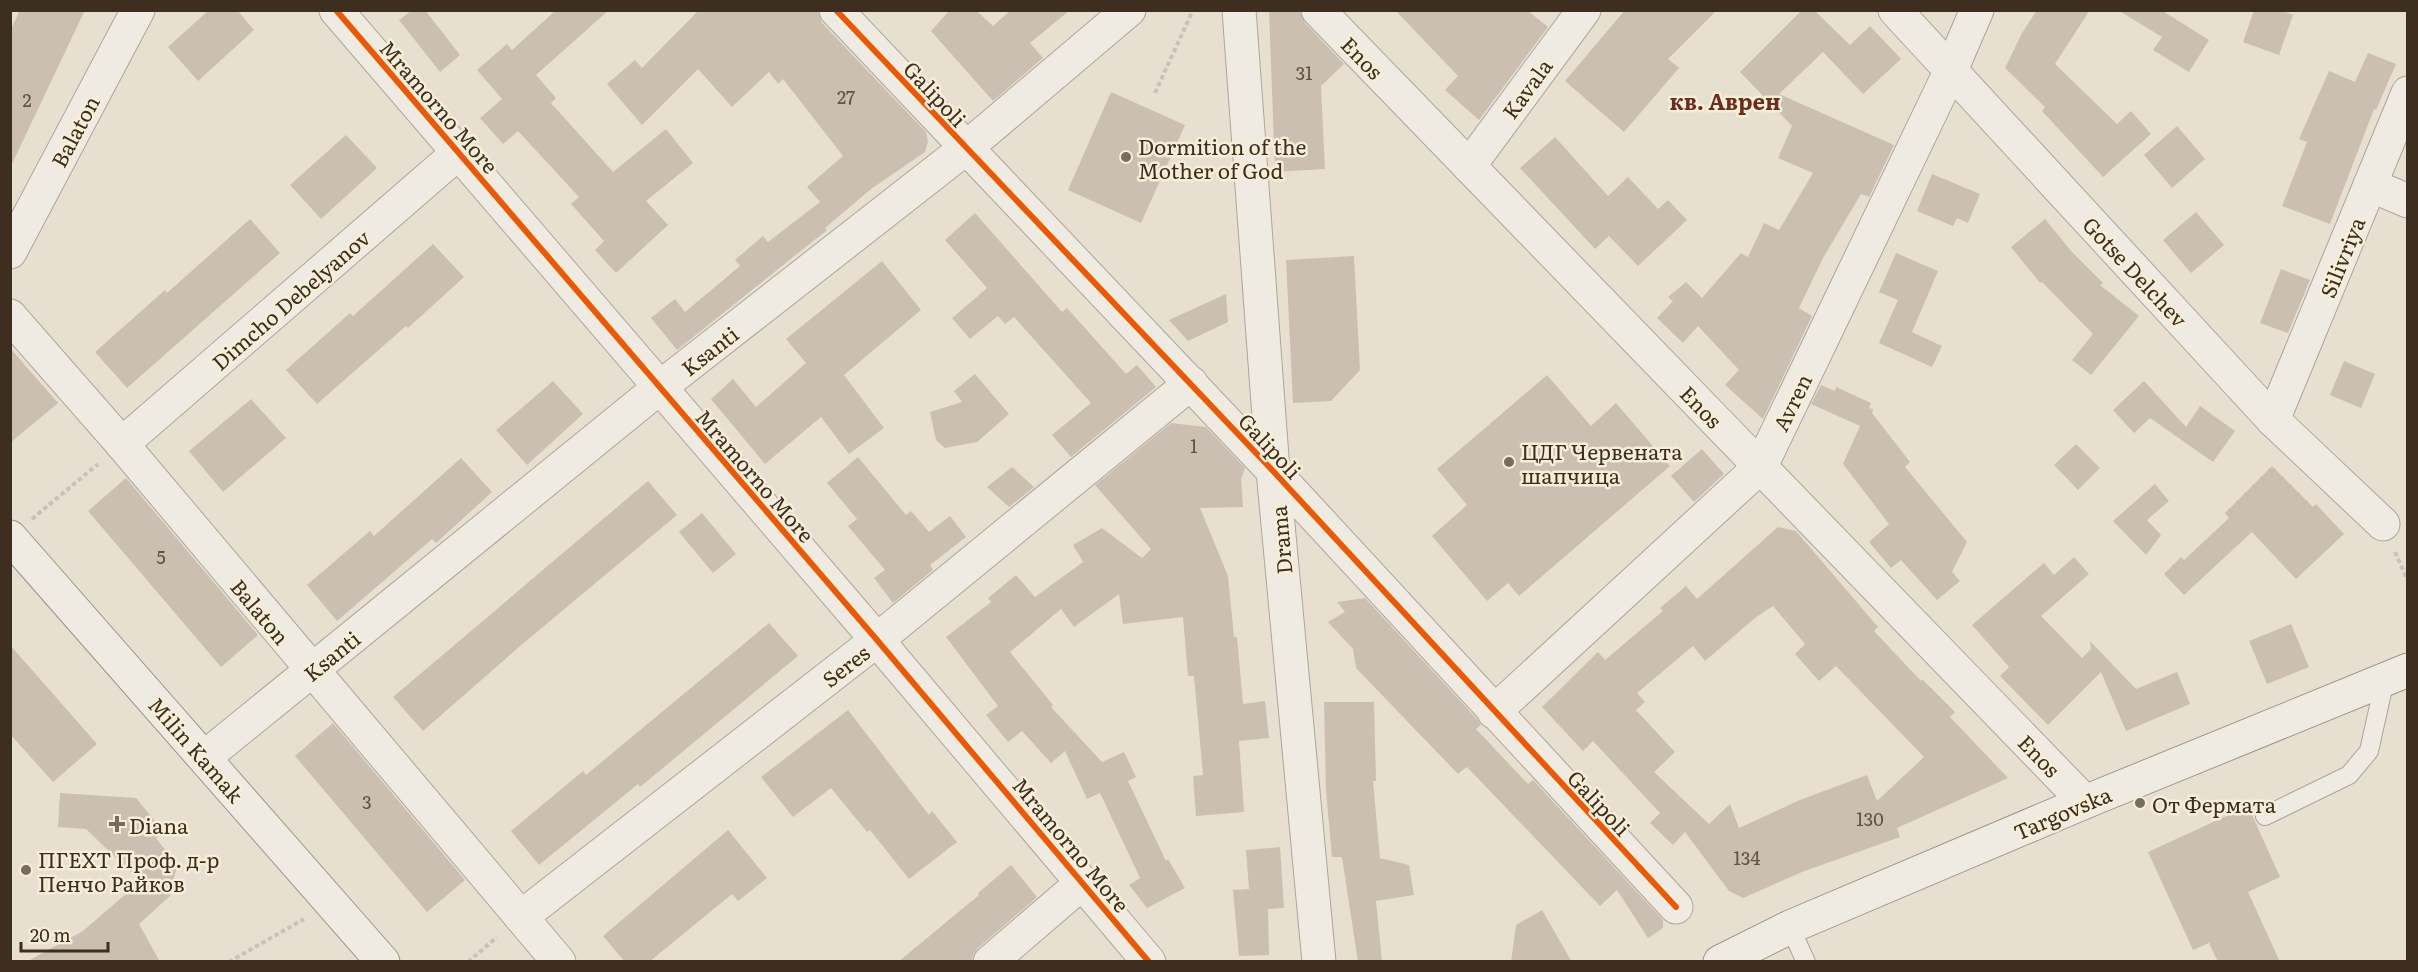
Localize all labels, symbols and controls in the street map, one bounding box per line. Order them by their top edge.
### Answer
street label: Enos [1335,29,1391,85]
street label: Mramorno More [373,33,507,179]
street label: Kavala [1494,51,1559,125]
street label: Galipoli [897,53,975,133]
house number: 31 [1295,59,1313,86]
house number: 27 [837,83,855,110]
district label: кв. Аврен [1669,84,1781,117]
house number: 2 [22,86,32,113]
street label: Balaton [42,90,106,172]
place label: Dormition of the Mother of God [1138,130,1306,185]
marker: Dormition of the Mother of God [1119,150,1133,164]
street label: Gotse Delchev [2077,209,2196,334]
street label: Silivriya [2311,211,2372,302]
street label: Dimcho Debelyanov [204,221,376,377]
street label: Ksanti [674,318,744,382]
street label: Avren [1764,368,1818,436]
street label: Enos [1674,378,1730,434]
street label: Mramorno More [689,402,823,548]
street label: Galipoli [1232,405,1310,485]
house number: 1 [1190,432,1198,459]
place label: ЦДГ Червената шапчица [1521,435,1683,490]
marker: ЦДГ Червената шапчица [1502,455,1516,469]
street label: Drama [1262,504,1298,576]
house number: 5 [156,543,166,570]
street label: Balaton [224,571,298,651]
street label: Ksanti [296,622,366,688]
street label: Seres [815,636,875,694]
street label: Milin Kamak [142,689,252,809]
street label: Enos [2012,727,2068,783]
street label: Galipoli [1561,762,1639,842]
street label: Mramorno More [1006,770,1138,918]
street label: Targovska [2008,777,2116,847]
house number: 3 [362,788,372,815]
place label: От Фермата [2152,788,2277,819]
marker: От Фермата [2133,796,2147,810]
house number: 130 [1856,805,1884,832]
place label: Diana [129,809,189,840]
marker: Diana [110,817,124,831]
place label: ПГЕХТ Проф. д-р Пенчо Райков [38,843,219,898]
house number: 134 [1734,844,1761,871]
marker: ПГЕХТ Проф. д-р Пенчо Райков [19,863,33,877]
scale bar [21,915,108,953]
text: 20 m [30,921,71,948]

